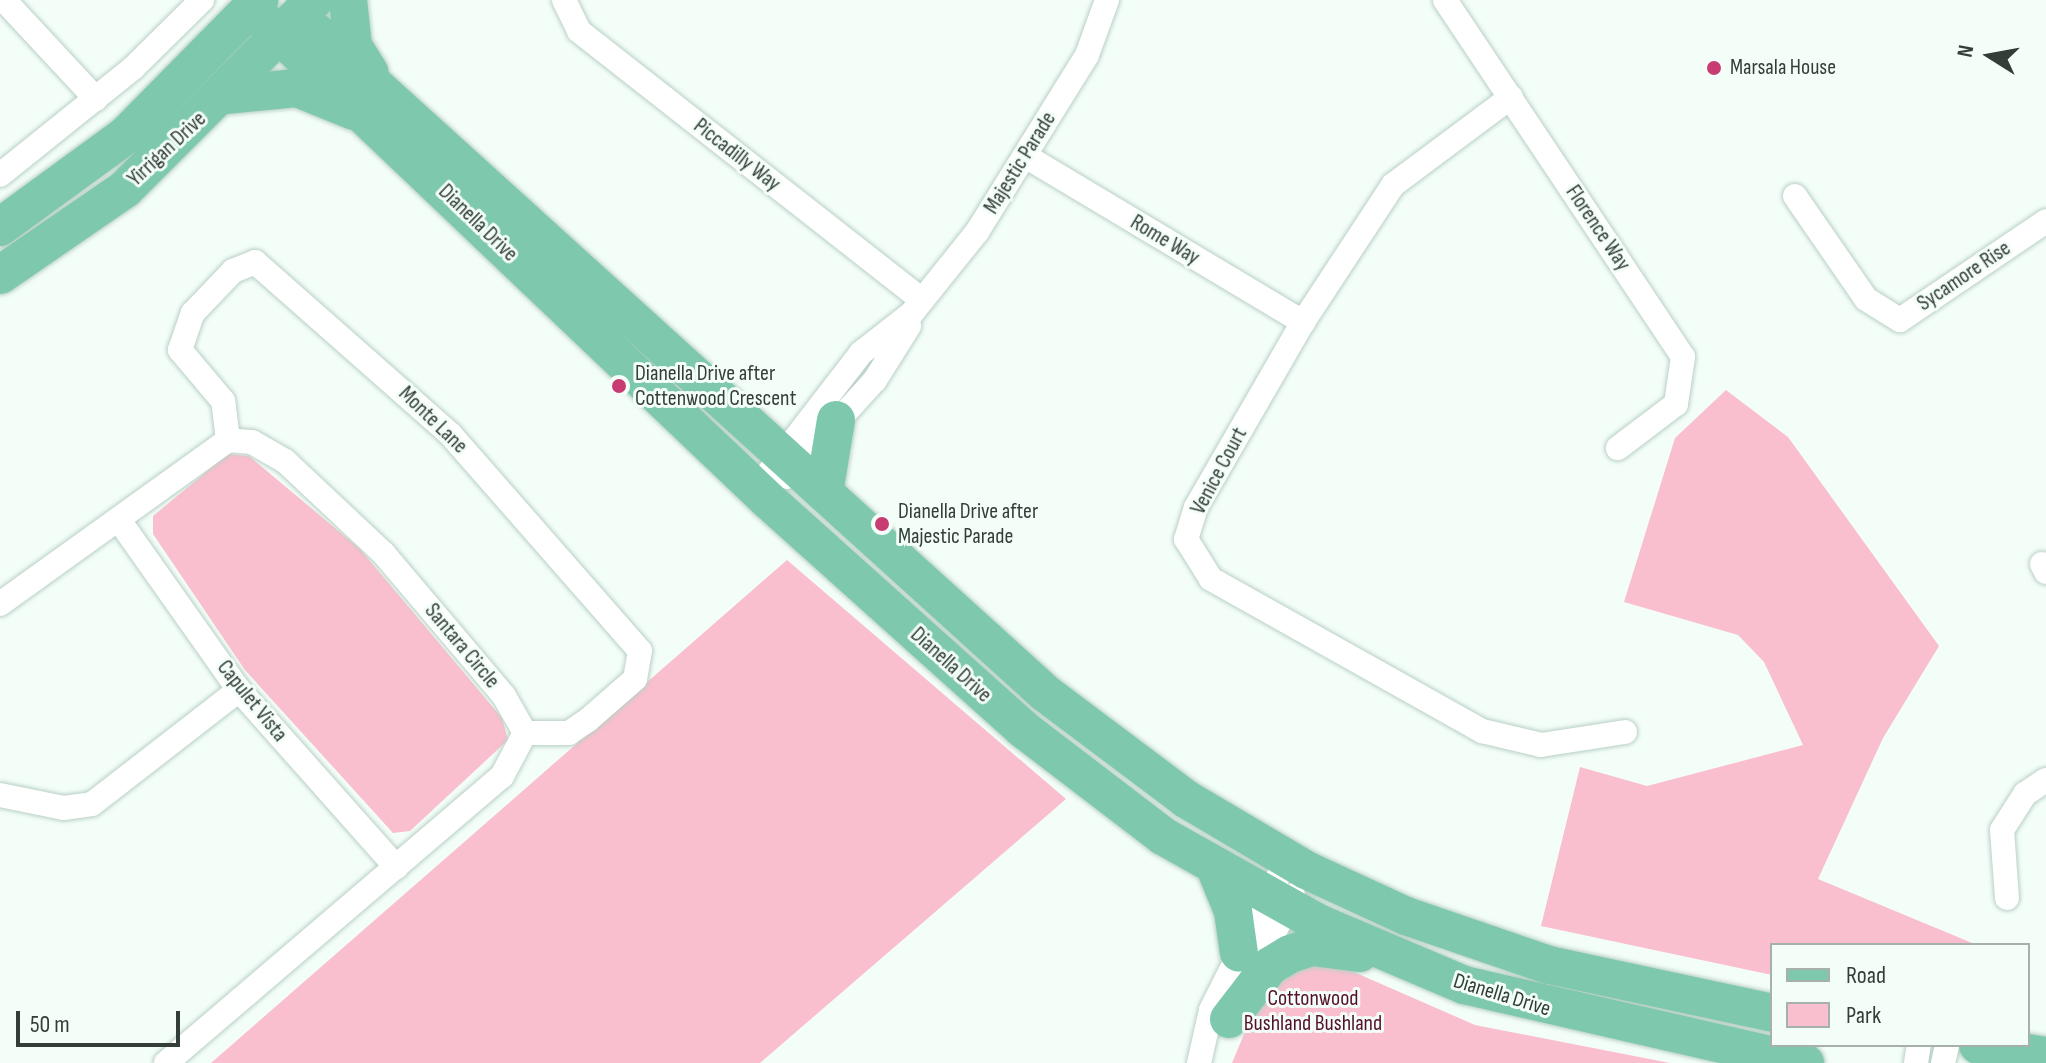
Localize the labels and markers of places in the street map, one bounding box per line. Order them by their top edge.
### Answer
place label: Marsala House [1730,55,1836,81]
marker: Marsala House [1705,59,1723,77]
place label: Dianella Drive after Cottenwood Crescent [635,360,796,412]
marker: Dianella Drive after Cottenwood Crescent [610,377,628,395]
place label: Dianella Drive after Majestic Parade [898,498,1038,550]
marker: Dianella Drive after Majestic Parade [873,515,891,533]

